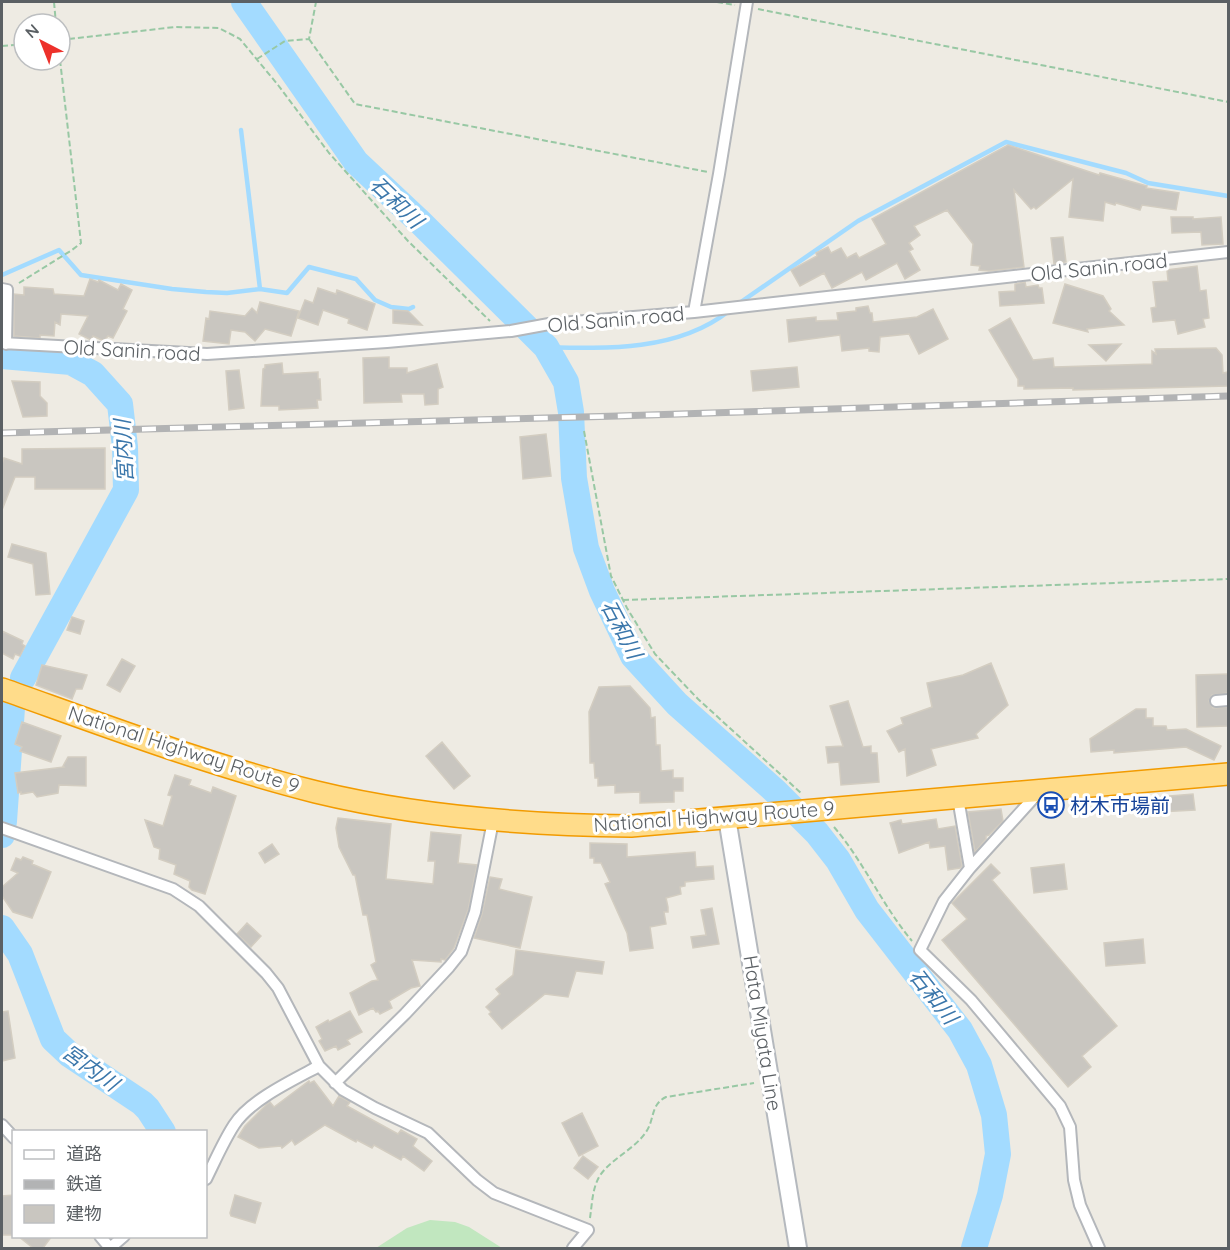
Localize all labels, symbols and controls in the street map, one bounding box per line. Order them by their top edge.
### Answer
north arrow [12,12,72,72]
text: N [21,19,43,42]
water label: 石和川 [365,171,430,235]
street label: Old Sanin road [1030,247,1168,287]
street label: Old Sanin road [547,301,685,337]
street label: Old Sanin road [63,334,201,366]
water label: 宮内川 [108,417,138,483]
water label: 石和川 [596,595,649,665]
street label: National Highway Route 9 [65,700,303,798]
bus stop icon: 材木市場前 [1036,790,1066,820]
place label: 材木市場前 [1070,793,1170,818]
street label: National Highway Route 9 [593,795,835,837]
street label: Hata Miyata Line [738,953,788,1113]
water label: 石和川 [904,963,965,1030]
water label: 宮内川 [58,1038,126,1097]
legend [12,1130,207,1238]
text: 道路 [66,1142,102,1165]
text: 鉄道 [66,1172,102,1195]
text: 建物 [66,1202,102,1225]

